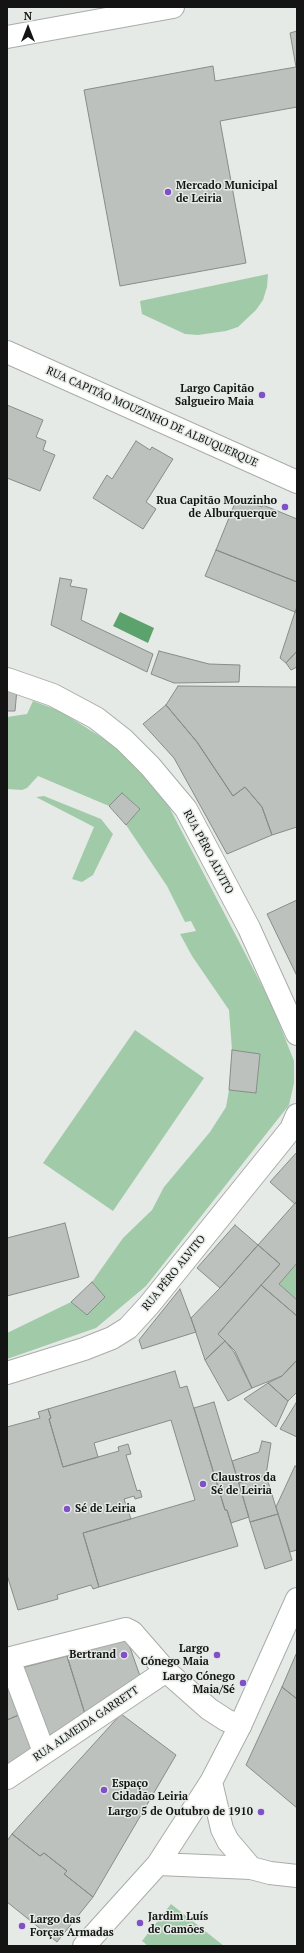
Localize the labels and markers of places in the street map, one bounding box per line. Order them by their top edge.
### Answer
place label: Mercado Municipal de Leiria [176,179,278,205]
marker: Mercado Municipal de Leiria [163,187,173,197]
place label: Largo Capitão Salgueiro Maia [175,382,254,408]
marker: Largo Capitão Salgueiro Maia [257,390,267,400]
place label: Rua Capitão Mouzinho de Alburquerque [156,494,277,520]
marker: Rua Capitão Mouzinho de Alburquerque [280,502,290,512]
place label: Claustros da Sé de Leiria [211,1471,276,1497]
marker: Claustros da Sé de Leiria [198,1479,208,1489]
place label: Sé de Leiria [75,1502,136,1516]
marker: Sé de Leiria [62,1504,72,1514]
place label: Largo Cónego Maia [141,1642,209,1668]
place label: Bertrand [69,1648,116,1662]
marker: Bertrand [119,1650,129,1660]
marker: Largo Cónego Maia [212,1650,222,1660]
place label: Largo Cónego Maia/Sé [163,1670,235,1696]
marker: Largo Cónego Maia/Sé [238,1678,248,1688]
place label: Espaço Cidadão Leiria [112,1777,188,1803]
marker: Espaço Cidadão Leiria [99,1785,109,1795]
place label: Largo 5 de Outubro de 1910 [108,1805,253,1819]
marker: Largo 5 de Outubro de 1910 [256,1807,266,1817]
place label: Jardim Luís de Camões [148,1910,208,1936]
place label: Largo das Forças Armadas [30,1913,114,1939]
marker: Jardim Luís de Camões [135,1918,145,1928]
marker: Largo das Forças Armadas [17,1921,27,1931]

